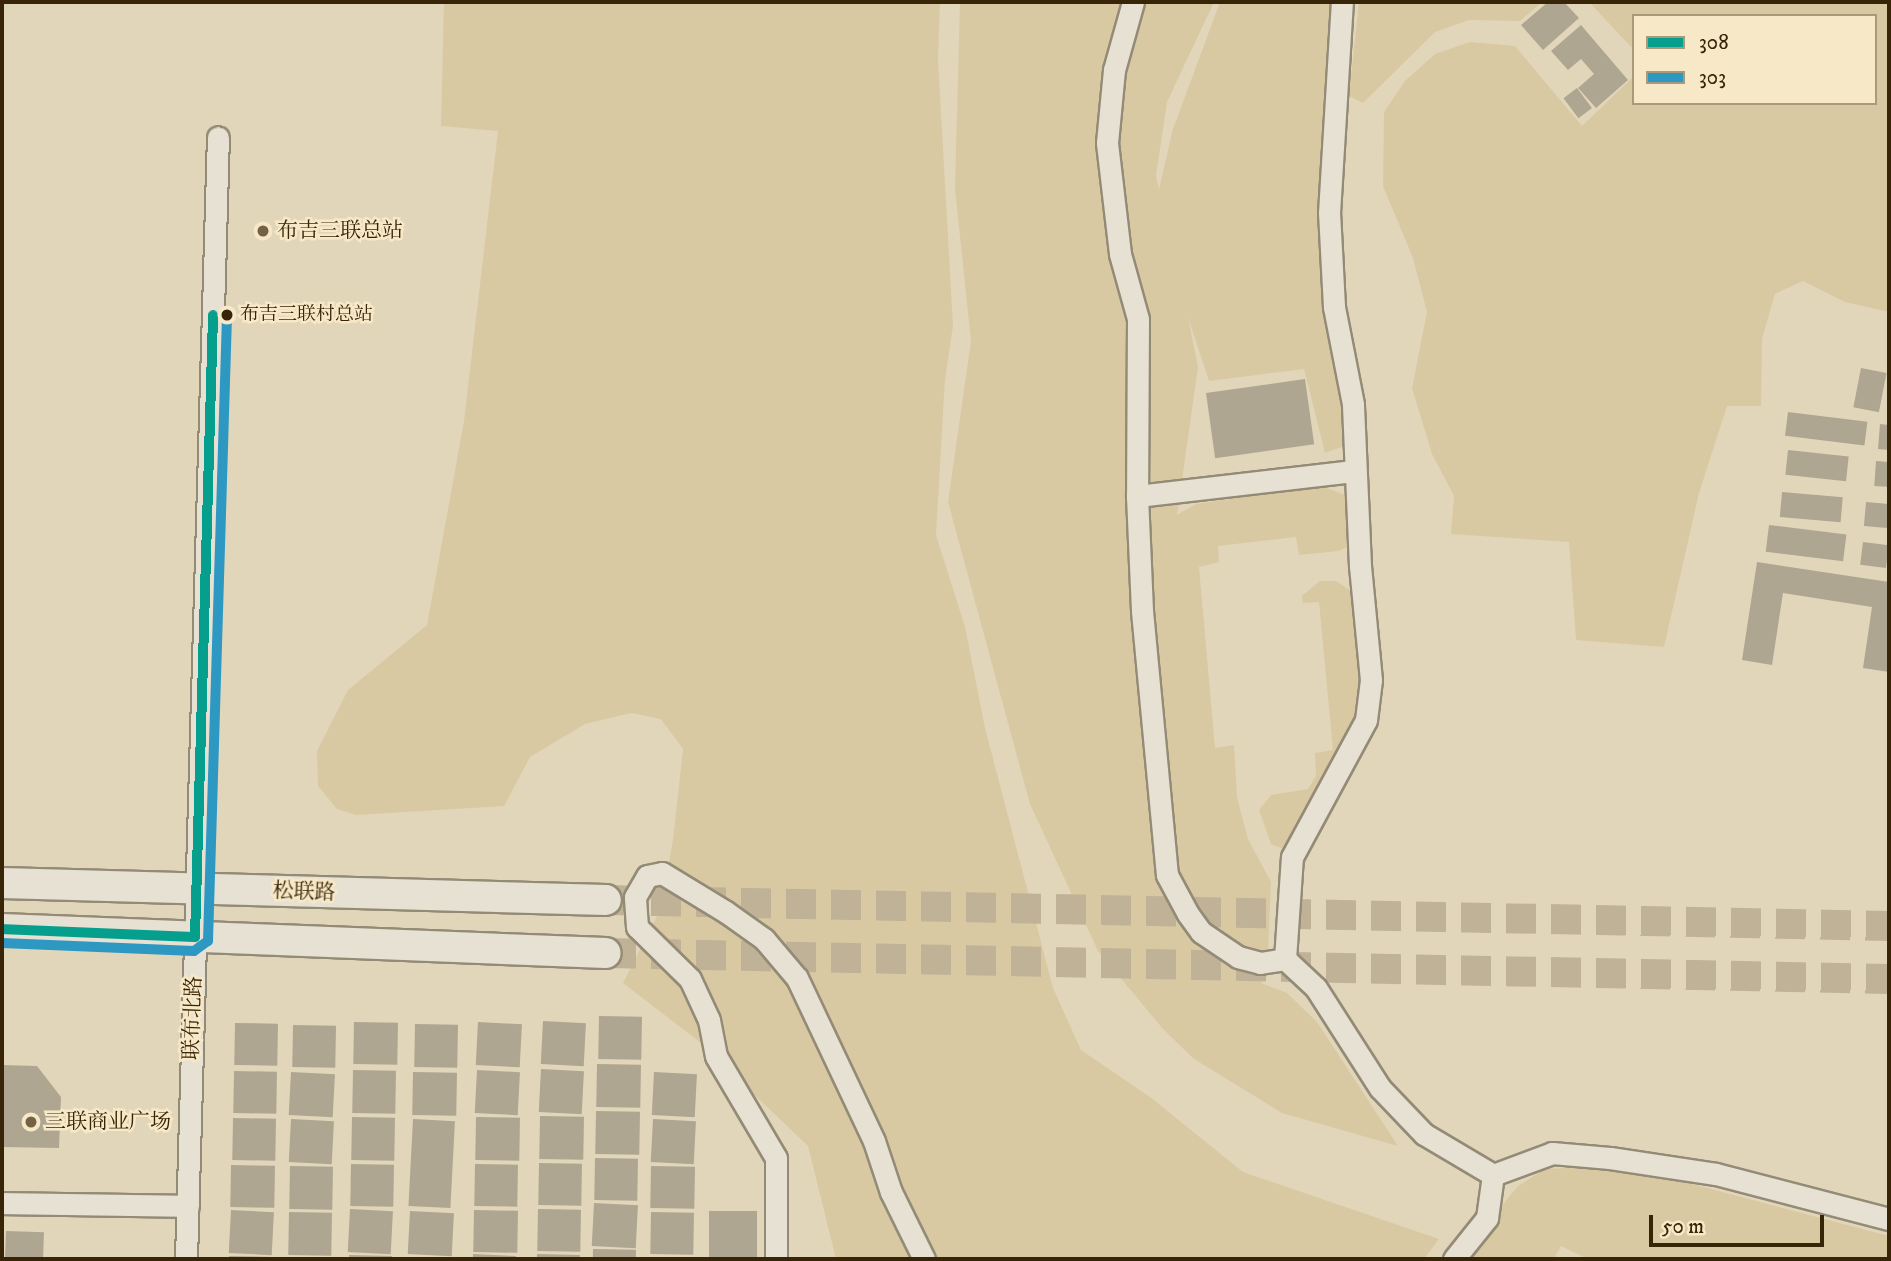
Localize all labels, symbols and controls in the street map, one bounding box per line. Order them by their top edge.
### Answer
legend [1632,14,1877,105]
text: 308 [1699,30,1729,56]
text: 303 [1699,65,1726,91]
place label: 布吉三联总站 [277,218,403,244]
marker: 布吉三联总站 [255,223,271,239]
place label: 布吉三联村总站 [240,304,373,326]
marker: 布吉三联村总站 [220,308,234,322]
street label: 松联路 [272,878,336,906]
street label: 联布北路 [179,976,207,1060]
place label: 三联商业广场 [45,1109,171,1135]
marker: 三联商业广场 [23,1114,39,1130]
scale bar [1653,1202,1828,1246]
text: 50 m [1662,1214,1704,1240]

